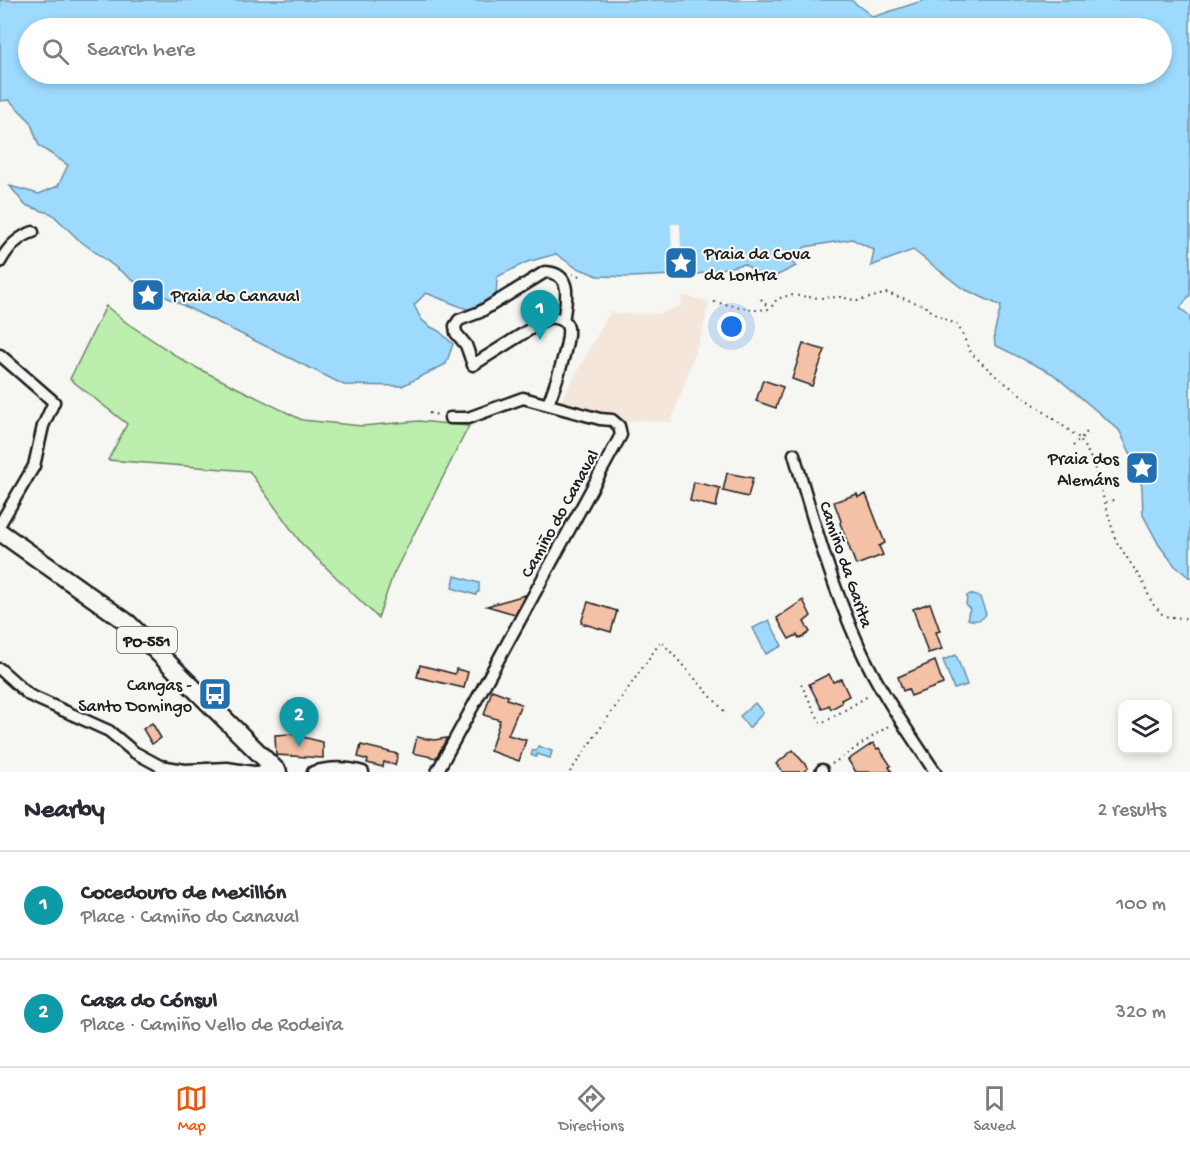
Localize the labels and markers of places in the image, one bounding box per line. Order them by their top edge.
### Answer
place icon: Praia da Cova da Lontra [663,245,699,281]
place label: Praia da Cova da Lontra [703,245,811,287]
place icon: Praia do Canaval [130,277,166,313]
place label: Praia do Canaval [170,287,300,308]
pin: 1 [520,290,560,340]
place label: Praia dos Alemáns [1047,450,1120,492]
place icon: Praia dos Alemáns [1124,450,1160,486]
place label: Cangas - Santo Domingo [78,676,192,718]
bus stop icon: Cangas - Santo Domingo [197,676,233,712]
pin: 2 [280,698,318,747]

